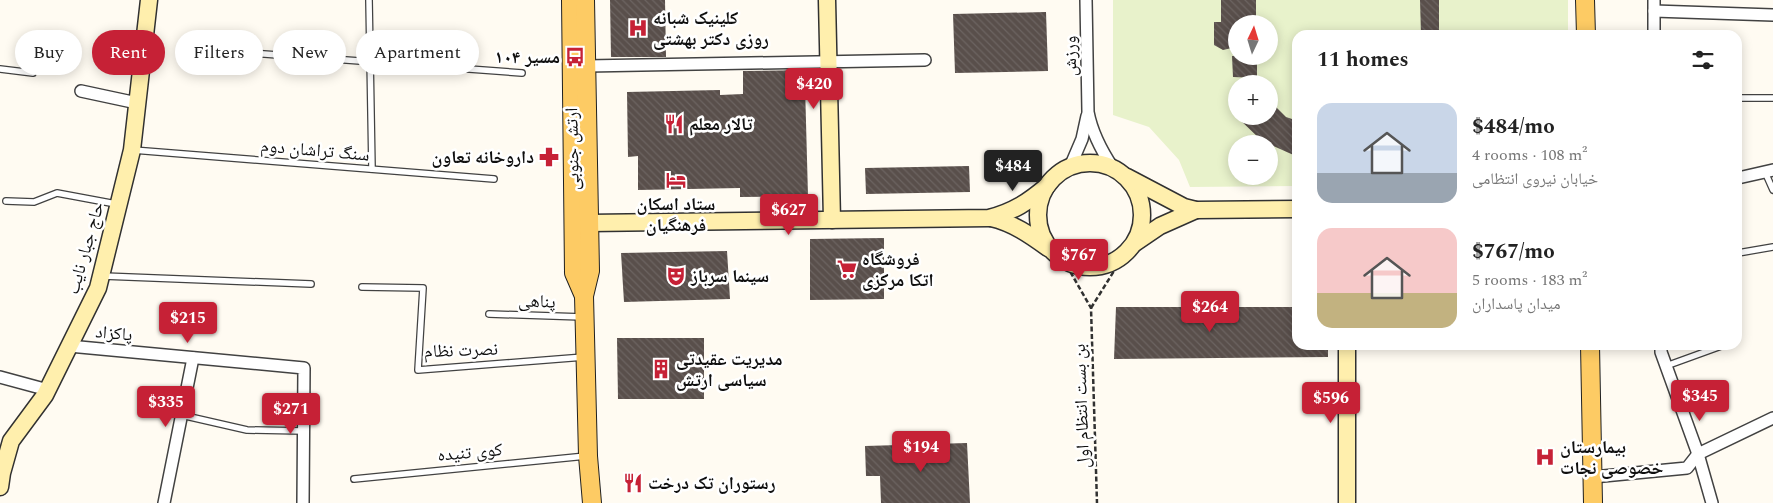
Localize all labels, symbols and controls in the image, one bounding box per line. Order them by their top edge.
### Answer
place label: کلینیک شبانه روزی دکتر بهشتی [653,5,769,53]
north arrow [1228,15,1278,65]
map controls [1228,15,1278,185]
hospital icon: کلینیک شبانه روزی دکتر بهشتی [627,17,649,39]
chip: Buy [15,30,82,75]
chip: Rent [92,30,165,75]
chip: Filters [175,30,263,75]
chip: New [273,30,346,75]
chip: Apartment [356,30,479,75]
street label: ورزش [1057,35,1084,77]
place label: مسیر ۱۰۴ [494,44,560,71]
text: 11 homes [1317,44,1409,76]
bus stop icon: مسیر ۱۰۴ [564,46,586,68]
icon: filters [1689,46,1717,74]
pin: $420 [784,68,844,110]
text: $420 [796,72,832,96]
button: + [1228,75,1278,125]
street label: ارتش جنوبی [558,107,587,191]
place label: تالار معلم [689,111,753,138]
text: $484/mo [1472,111,1555,143]
restaurant icon: تالار معلم [663,113,685,135]
icon: home [1357,123,1417,183]
street label: سنگ تراشان دوم [259,132,371,169]
button: − [1228,135,1278,185]
text: 4 rooms · 108 m² [1472,143,1587,167]
place label: داروخانه تعاون [431,144,534,171]
pharmacy icon: داروخانه تعاون [538,146,560,168]
pin: $484 [983,150,1043,192]
text: $484 [995,154,1031,178]
text: خیابان نیروی انتظامی [1472,167,1598,191]
hotel icon: ستاد اسکان فرهنگیان [665,169,687,191]
place label: ستاد اسکان فرهنگیان [637,191,715,239]
pin: $627 [759,194,819,236]
text: $627 [771,198,807,222]
street label: حاج جبار نایب [59,199,112,298]
text: $767/mo [1472,236,1555,268]
pin: $767 [1049,238,1109,281]
text: $767 [1061,243,1097,267]
place label: فروشگاه اتکا مرکزی [862,246,934,294]
icon: home [1357,248,1417,308]
supermarket icon: فروشگاه اتکا مرکزی [836,258,858,280]
place label: سینما سرباز [690,263,769,290]
theatre icon: سینما سرباز [665,265,687,287]
text: 5 rooms · 183 m² [1472,268,1587,292]
street label: پناهی [518,287,556,316]
pin: $264 [1180,290,1240,333]
text: میدان پاسداران [1472,292,1561,316]
text: $264 [1192,295,1228,319]
pin: $215 [158,302,218,344]
text: $215 [170,306,206,330]
street label: پاکزاد [94,318,134,349]
street label: نصرت نظام [423,336,499,365]
street label: بن بست انتظام اول [1066,343,1097,469]
place label: مدیریت عقیدتی سیاسی ارتش [676,346,782,394]
building icon: مدیریت عقیدتی سیاسی ارتش [650,358,672,380]
pin: $345 [1670,380,1730,422]
pin: $596 [1301,382,1361,424]
text: $345 [1682,384,1718,408]
pin: $335 [136,386,196,428]
text: $596 [1313,386,1349,410]
text: $335 [148,390,184,414]
pin: $271 [261,392,321,435]
text: $271 [273,397,309,421]
pin: $194 [891,430,951,473]
place label: بیمارستان خصوصی نجات [1560,434,1664,482]
text: $194 [903,435,939,459]
street label: کوی تنیده [436,436,504,469]
hospital icon: بیمارستان خصوصی نجات [1534,446,1556,468]
place label: رستوران تک درخت [648,470,776,497]
restaurant icon: رستوران تک درخت [622,472,644,494]

